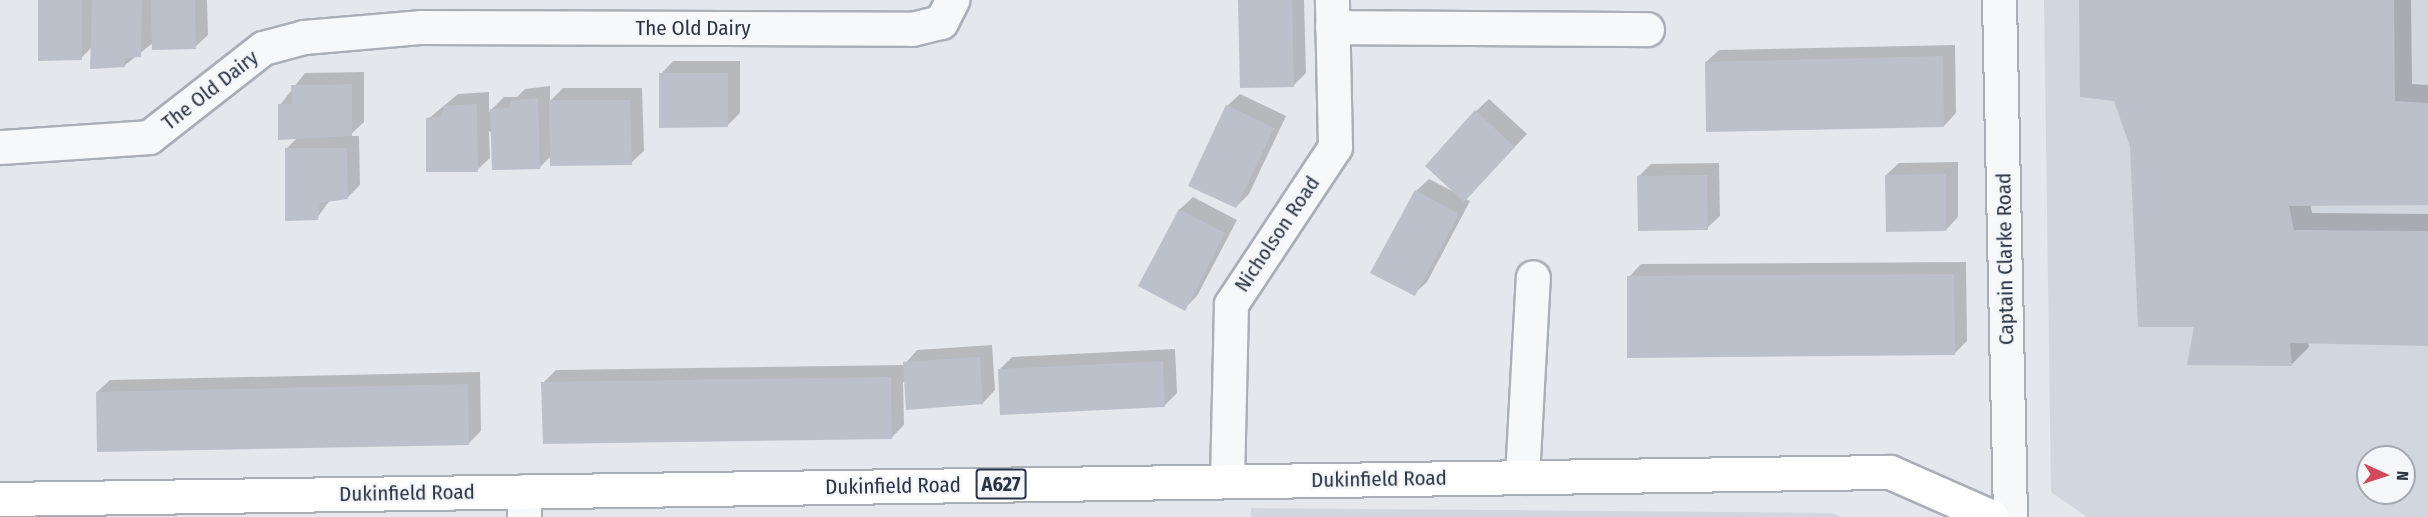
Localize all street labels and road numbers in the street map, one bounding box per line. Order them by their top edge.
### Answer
street label: The Old Dairy [635,15,751,41]
street label: The Old Dairy [157,45,263,135]
street label: Nicholson Road [1229,171,1325,297]
street label: Captain Clarke Road [1991,173,2019,345]
street label: Dukinfield Road [1311,465,1447,493]
road number: A627 [976,467,1026,501]
street label: Dukinfield Road [825,472,961,500]
street label: Dukinfield Road [339,479,475,507]

